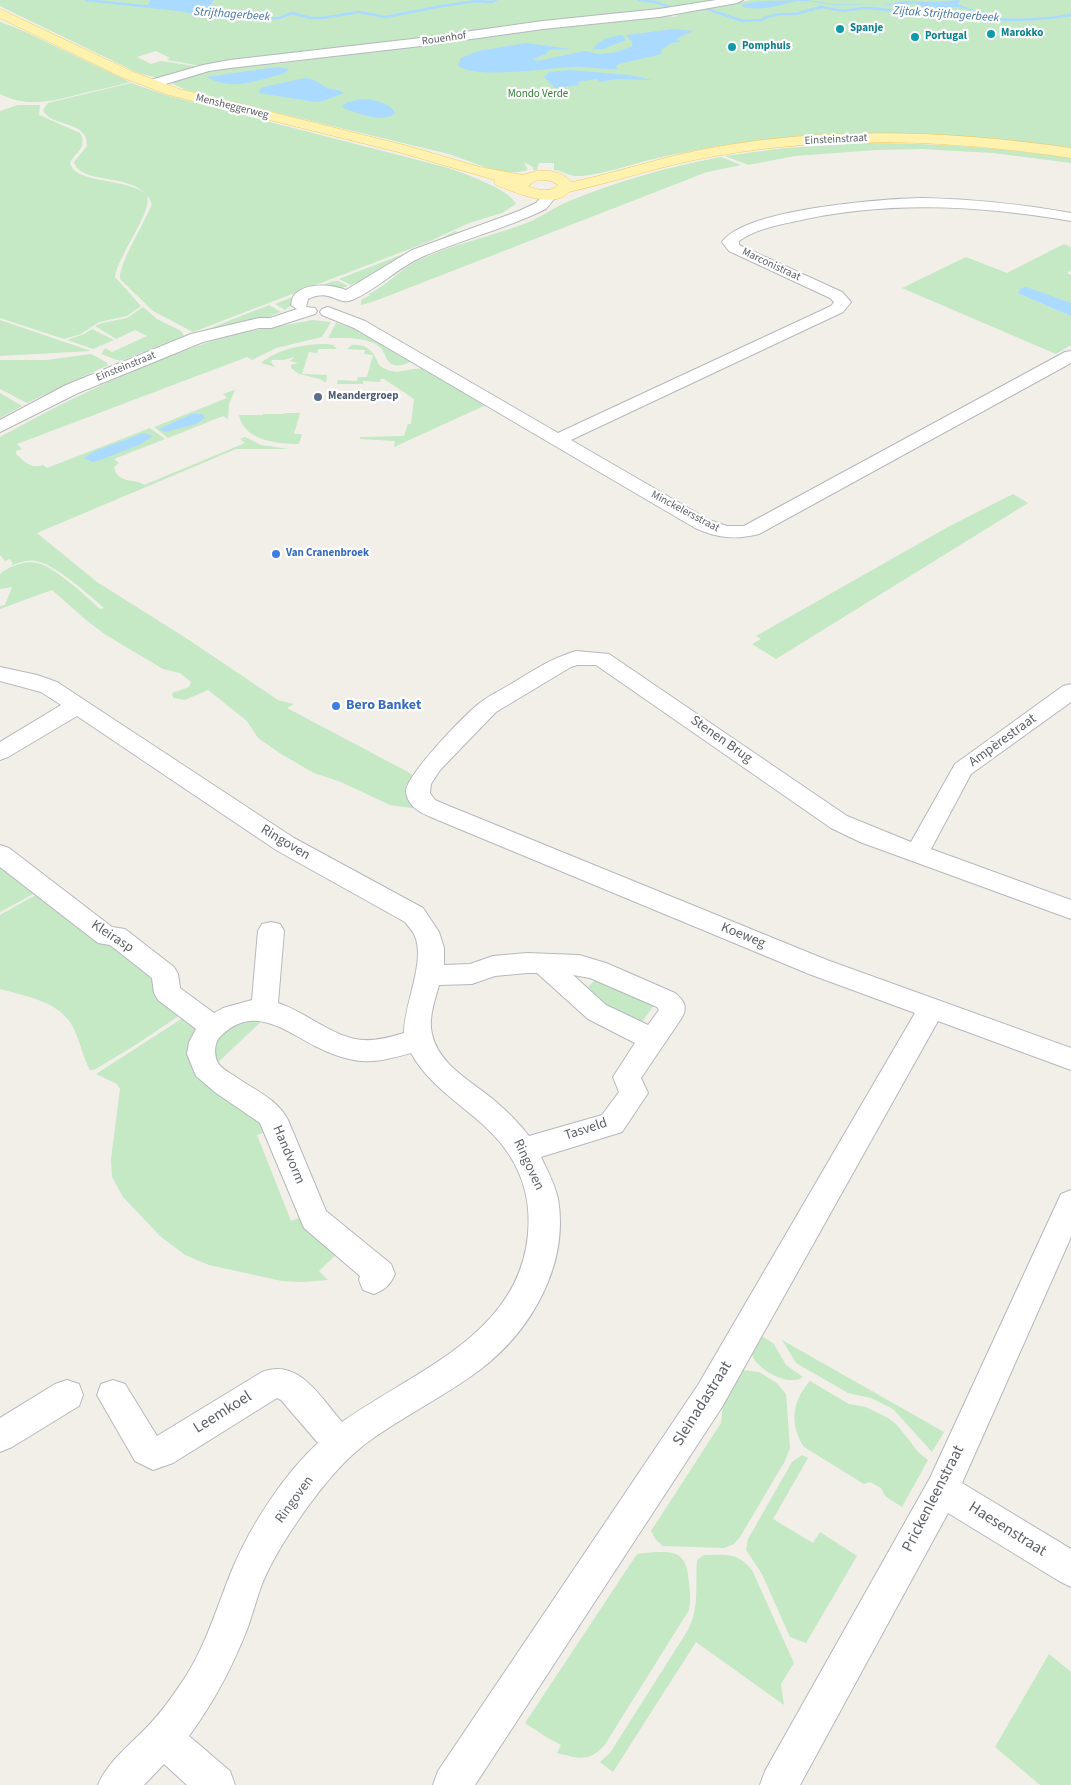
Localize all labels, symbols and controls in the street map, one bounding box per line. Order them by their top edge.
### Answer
water label: Zijtak Strijthagerbeek [892,4,1000,26]
water label: Strijthagerbeek [193,5,271,25]
place label: Spanje [850,22,883,36]
marker: Spanje [834,23,846,35]
place label: Marokko [1001,27,1043,41]
marker: Marokko [985,28,997,40]
street label: Rouenhof [421,29,467,49]
place label: Portugal [925,30,967,44]
marker: Portugal [909,31,921,43]
place label: Pomphuis [742,40,791,54]
marker: Pomphuis [726,41,738,53]
park label: Mondo Verde [508,88,568,102]
street label: Mensheggerweg [194,92,270,122]
street label: Einsteinstraat [804,132,868,148]
street label: Marconistraat [740,246,802,284]
street label: Einsteinstraat [94,349,158,385]
place label: Meandergroep [328,390,399,404]
marker: Meandergroep [312,391,324,403]
street label: Minckelersstraat [649,488,721,536]
place label: Van Cranenbroek [286,547,369,561]
marker: Van Cranenbroek [270,548,282,560]
place label: Bero Banket [346,698,421,714]
marker: Bero Banket [330,700,342,712]
street label: Ampèrestraat [966,711,1040,771]
street label: Stenen Brug [687,713,755,767]
street label: Ringoven [257,822,313,864]
street label: Kleirasp [88,917,136,957]
street label: Koeweg [718,920,768,952]
street label: Tasveld [562,1115,610,1145]
street label: Handvorm [268,1123,308,1187]
street label: Ringoven [509,1137,547,1193]
street label: Sleinadastraat [669,1358,737,1450]
street label: Leemkoel [190,1388,256,1438]
street label: Prickenleenstraat [899,1442,969,1556]
street label: Ringoven [272,1473,318,1527]
street label: Haesenstraat [965,1499,1049,1561]

